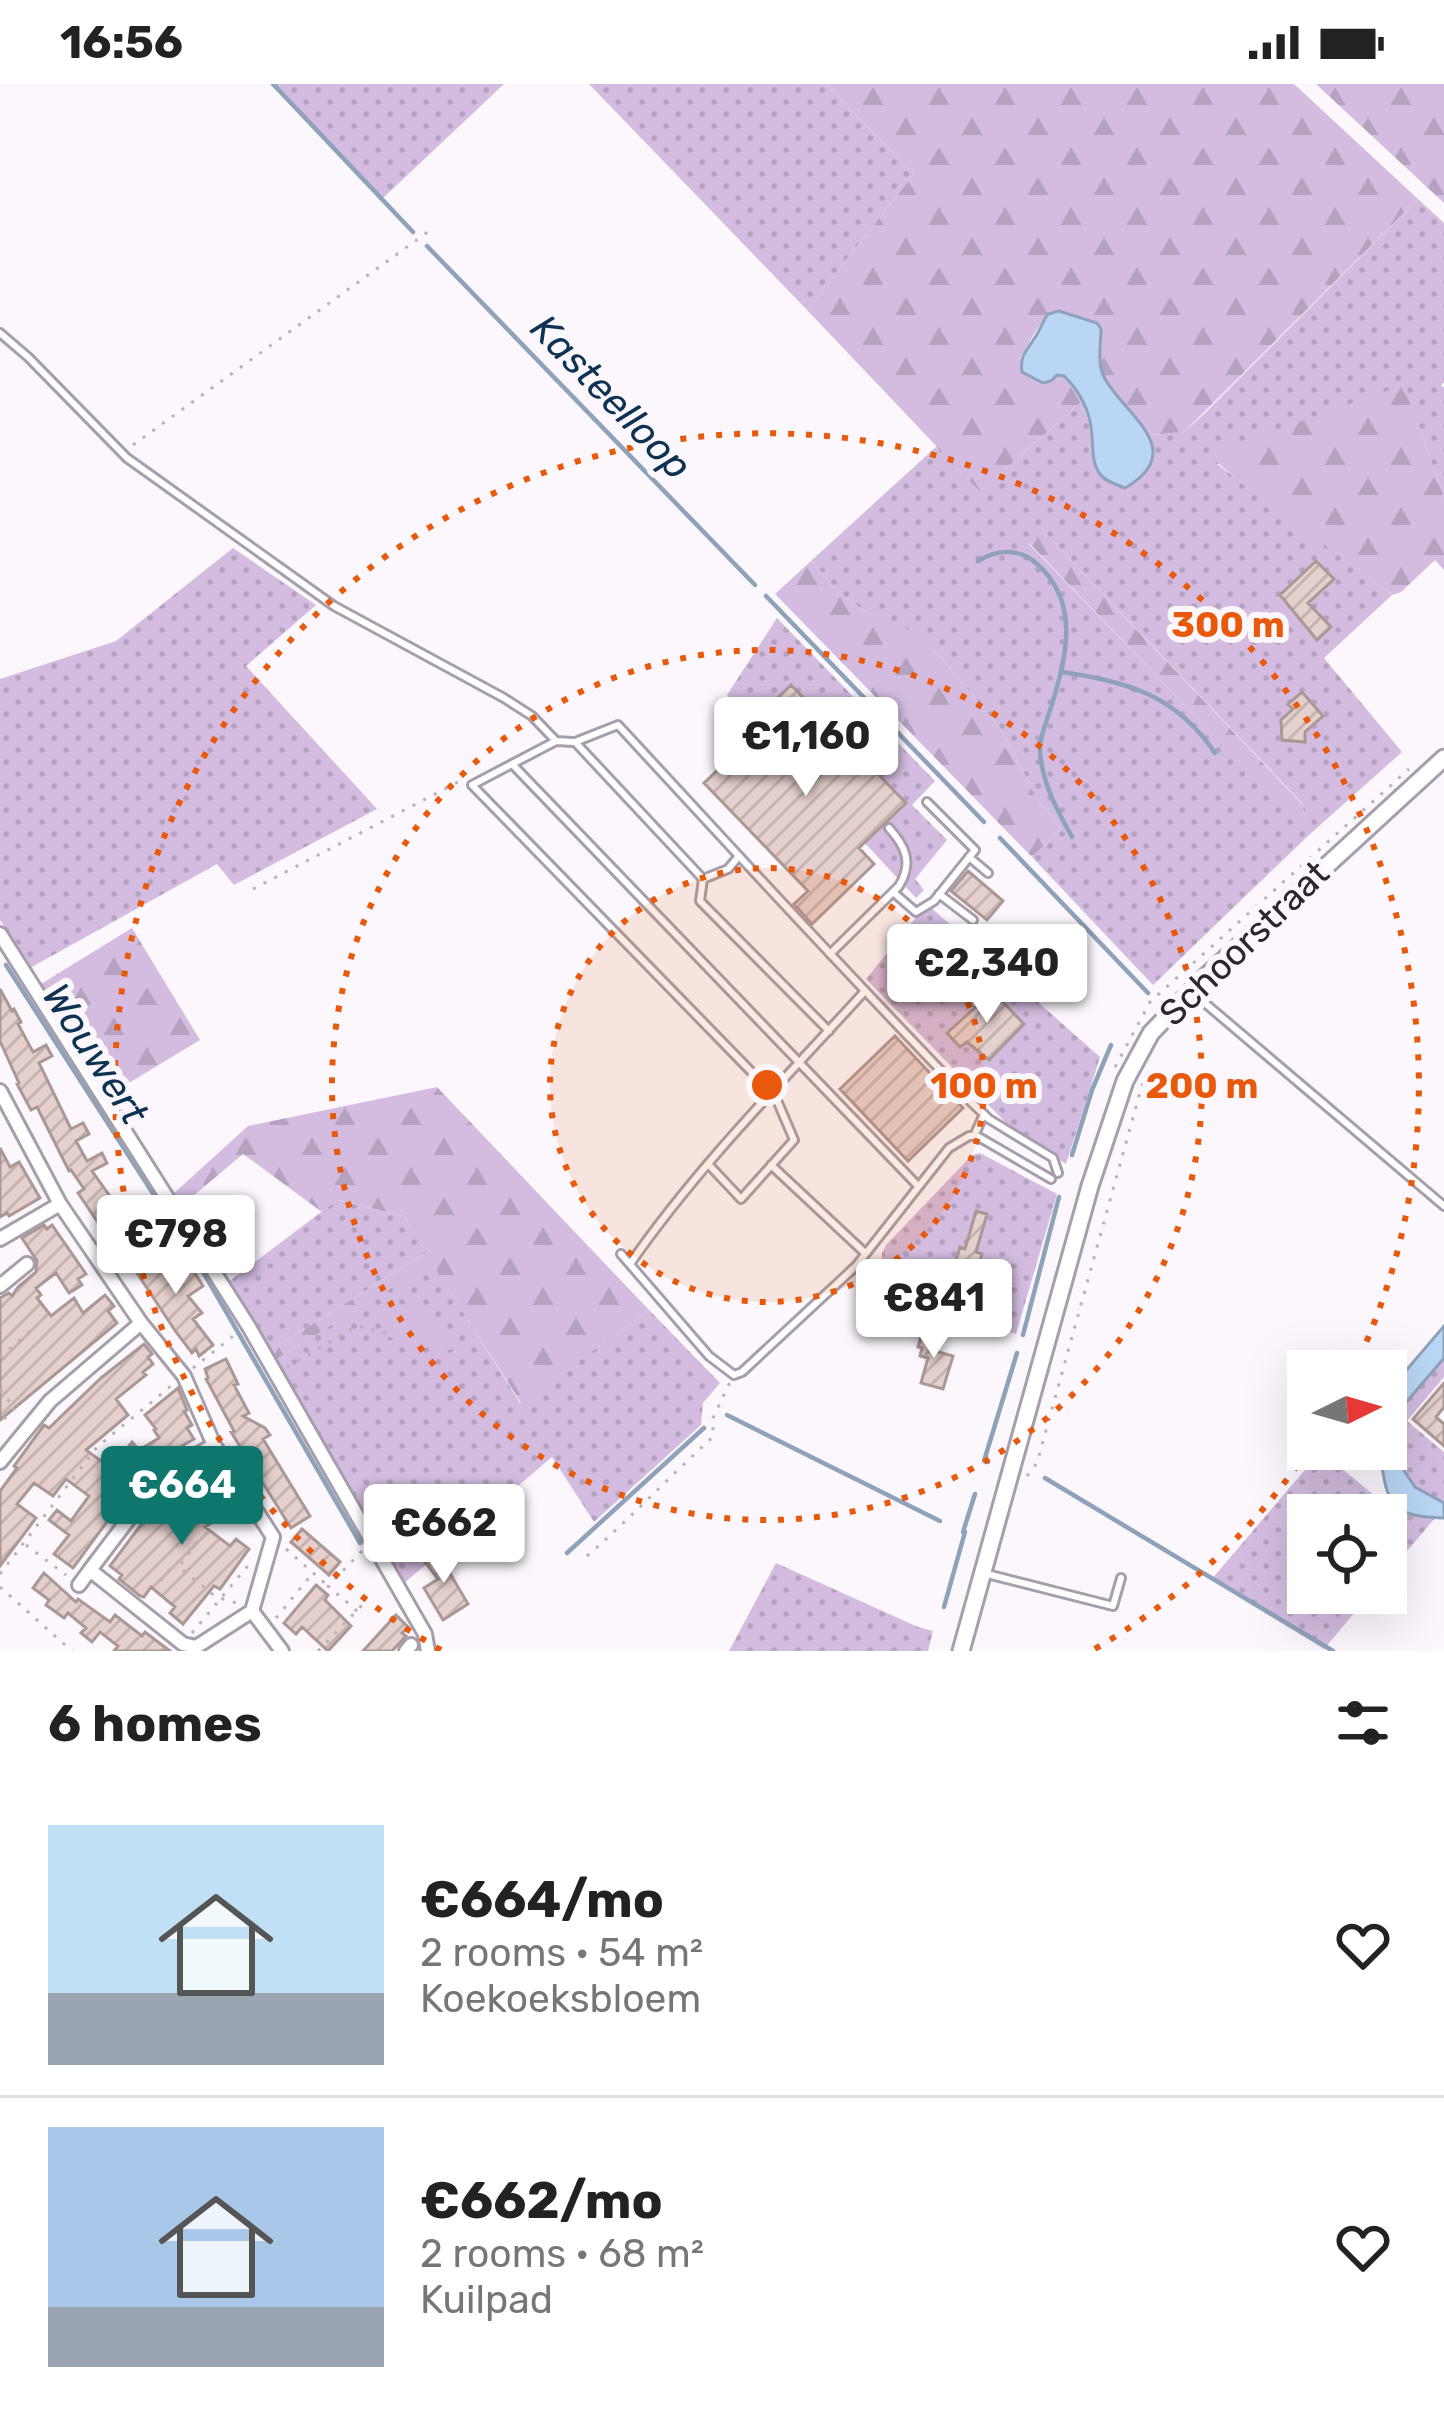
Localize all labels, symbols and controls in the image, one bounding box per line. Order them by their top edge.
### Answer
text: 16:56 [60,16,183,69]
water label: Kasteelloop [521,305,701,489]
text: 300 m [1171,603,1285,646]
pin: €1,160 [708,697,904,799]
text: €1,160 [741,713,871,759]
street label: Schoorstraat [1150,852,1338,1034]
pin: €2,340 [889,924,1085,1026]
text: €2,340 [914,940,1060,986]
water label: Wouwert [33,975,158,1134]
centre of rings [746,1064,788,1106]
text: 100 m [930,1064,1038,1107]
text: 200 m [1145,1064,1259,1107]
pin: €798 [105,1195,247,1297]
text: €798 [124,1211,228,1257]
pin: €841 [863,1259,1005,1361]
text: €841 [883,1275,985,1321]
north arrow [1287,1350,1407,1470]
map controls [1287,1350,1407,1614]
pin: €664 [111,1446,253,1548]
text: €664 [128,1462,236,1508]
pin: €662 [373,1484,515,1586]
button: locate [1287,1494,1407,1614]
text: €662 [391,1500,497,1546]
icon: filters [1330,1690,1396,1756]
text: 6 homes [48,1693,262,1754]
text: €664/mo [420,1869,664,1930]
icon: home [144,1873,288,2017]
icon: heart [1330,1912,1396,1978]
text: 2 rooms · 54 m² [420,1930,703,1976]
text: Koekoeksbloem [420,1976,701,2022]
text: €662/mo [420,2170,663,2231]
icon: home [144,2175,288,2319]
icon: heart [1330,2214,1396,2280]
text: 2 rooms · 68 m² [420,2231,704,2277]
text: Kuilpad [420,2277,553,2323]

